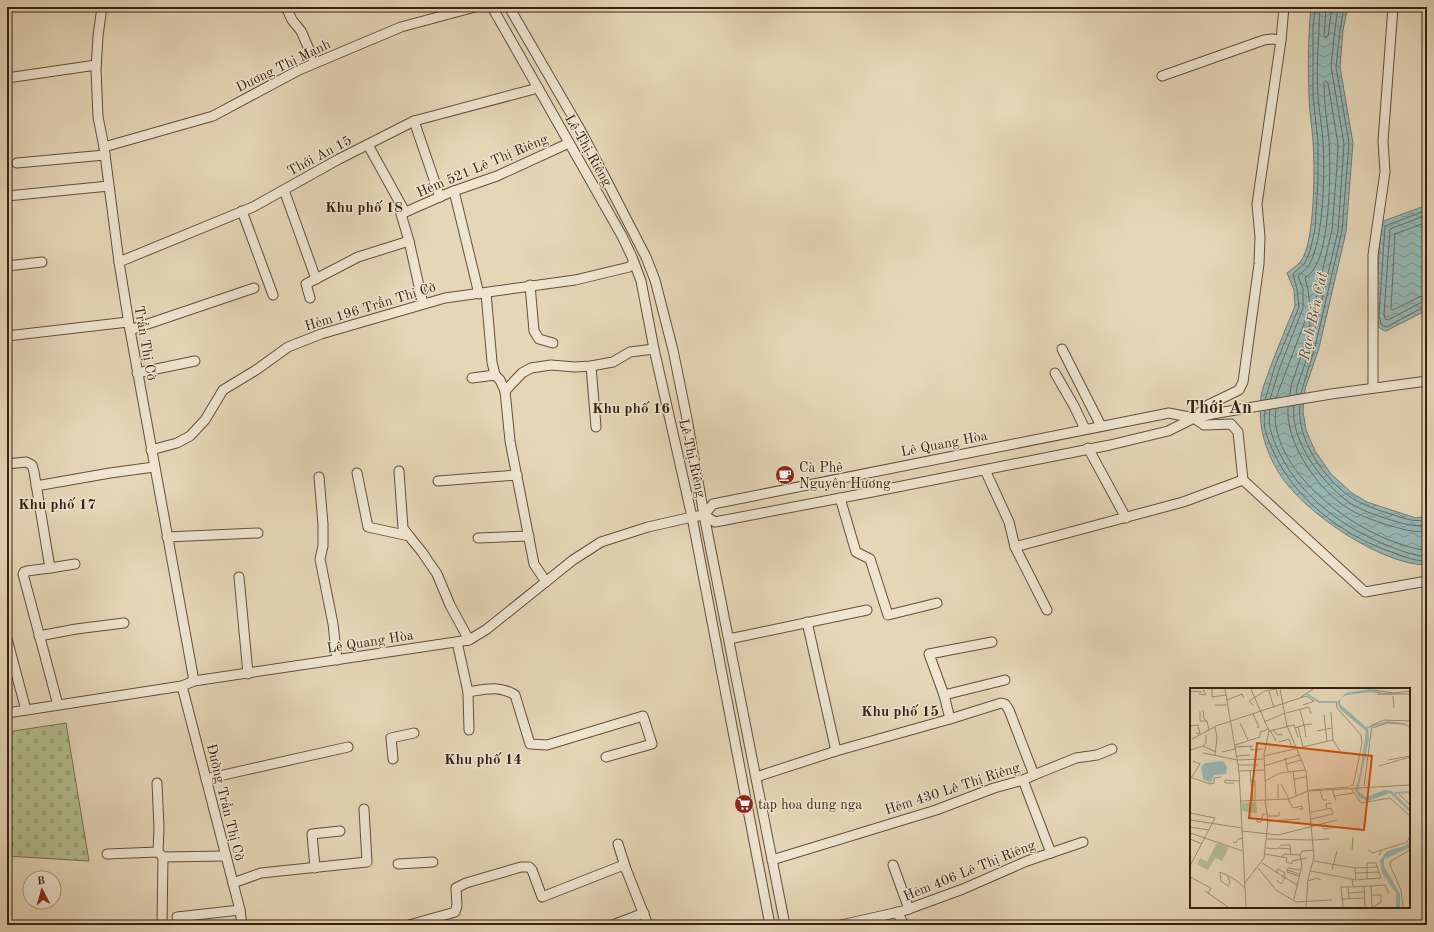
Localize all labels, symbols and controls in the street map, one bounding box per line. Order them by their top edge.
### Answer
street label: Dương Thị Mạnh [234,37,333,95]
street label: Lê Thị Riêng [562,112,615,189]
street label: Hẻm 521 Lê Thị Riêng [415,132,551,200]
street label: Thới An 15 [285,133,354,179]
district label: Khu phố 18 [325,200,403,216]
water label: Rạch Bến Cát [1298,271,1331,363]
street label: Hẻm 196 Trần Thị Cờ [302,278,438,334]
street label: Trần Thị Cờ [132,304,160,382]
district label: Thới An [1186,399,1252,417]
district label: Khu phố 16 [592,401,670,417]
street label: Lê Thị Riêng [676,417,708,499]
street label: Lê Quang Hòa [900,429,989,459]
place label: Cà Phê Nguyên Hương [799,461,891,491]
cafe icon: Cà Phê Nguyên Hương [774,464,796,486]
district label: Khu phố 17 [18,497,96,513]
street label: Lê Quang Hòa [326,628,415,656]
inset map [1190,688,1410,908]
district label: Khu phố 15 [861,704,939,720]
street label: Đường Trần Thị Cờ [204,742,248,862]
district label: Khu phố 14 [444,752,522,768]
street label: Hẻm 430 Lê Thị Riêng [883,760,1022,817]
supermarket icon: tap hoa dung nga [733,793,755,815]
place label: tap hoa dung nga [758,798,862,812]
street label: Hẻm 406 Lê Thị Riêng [901,838,1038,904]
north arrow [22,870,62,910]
text: B [37,876,46,887]

